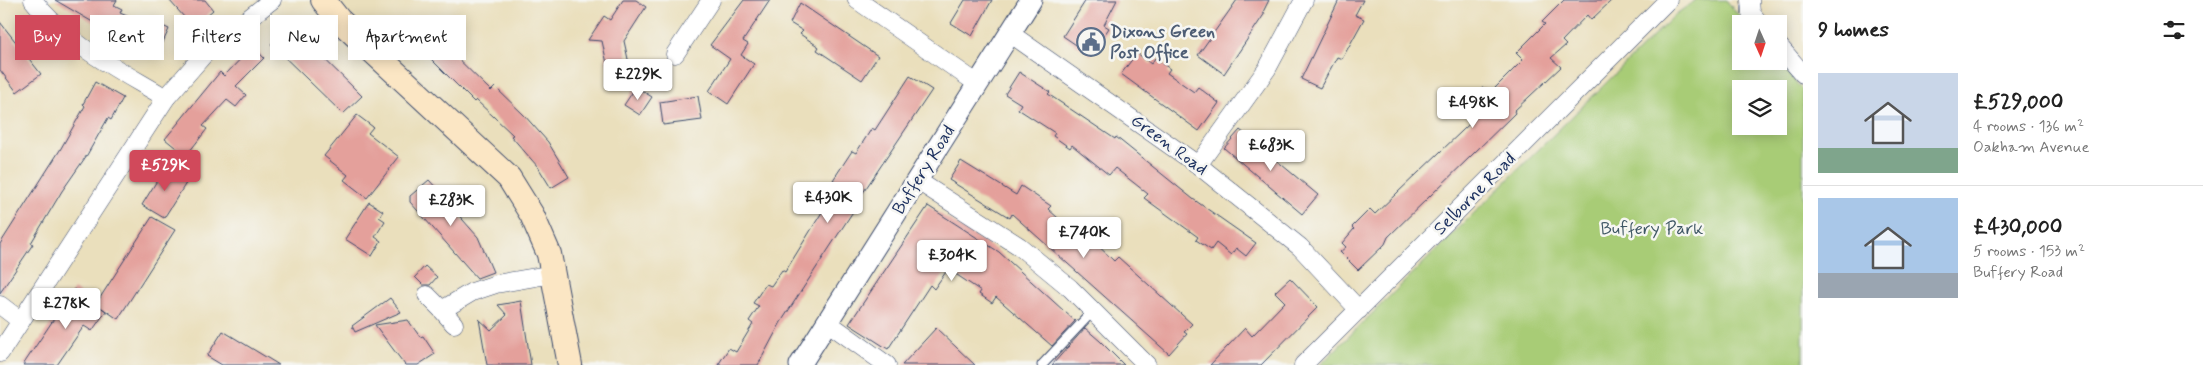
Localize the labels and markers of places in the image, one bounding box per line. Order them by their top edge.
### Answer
place label: Dixons Green Post Office [1110,20,1215,65]
public building icon: Dixons Green Post Office [1076,27,1106,57]
pin: £229K [603,58,673,101]
pin: £498K [1438,86,1508,129]
pin: £683K [1236,130,1306,172]
pin: £529K [130,150,200,192]
pin: £430K [793,182,863,224]
pin: £283K [416,184,486,227]
pin: £740K [1049,216,1119,259]
pin: £304K [917,240,987,282]
pin: £278K [31,288,101,330]

